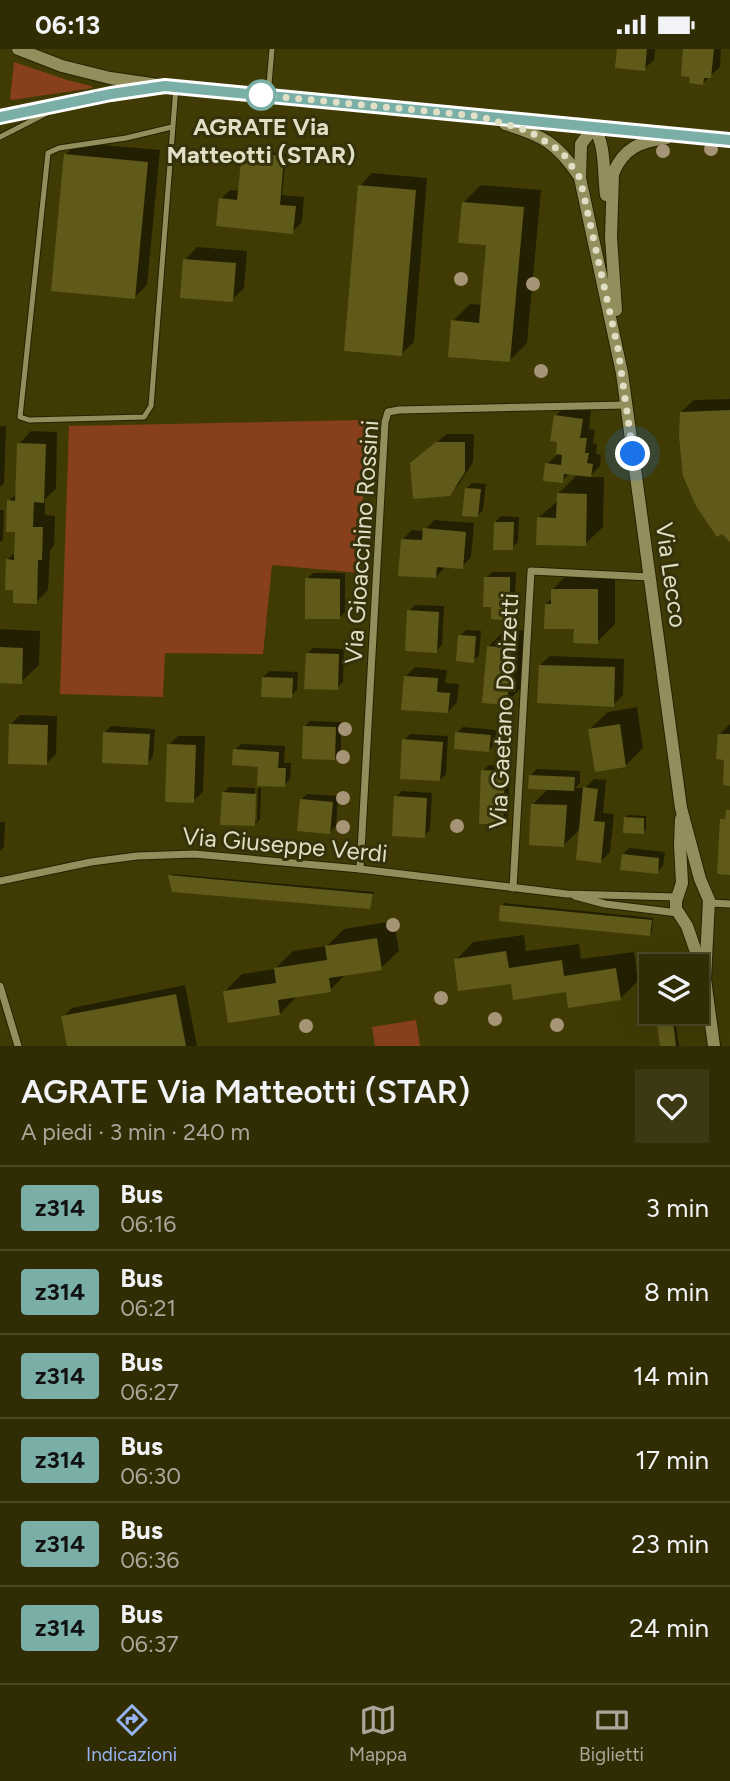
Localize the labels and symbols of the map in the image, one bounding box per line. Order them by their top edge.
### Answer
marker: AGRATE Via Matteotti (STAR) [246,80,276,110]
place label: AGRATE Via Matteotti (STAR) [167,112,355,169]
street label: Via Gioacchino Rossini [339,419,384,665]
your location [615,436,650,471]
street label: Via Lecco [650,521,693,629]
street label: Via Gaetano Donizetti [483,592,524,830]
street label: Via Giuseppe Verdi [181,821,389,868]

